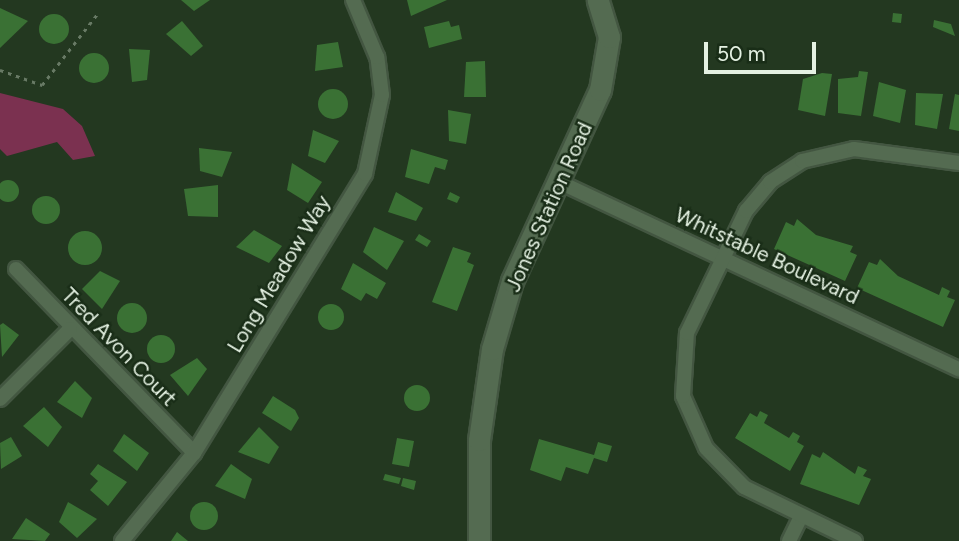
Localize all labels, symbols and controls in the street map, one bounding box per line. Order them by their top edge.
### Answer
scale bar [707,28,819,72]
text: 50 m [717,41,766,66]
street label: Jones Station Road [500,118,598,296]
street label: Long Meadow Way [222,191,336,357]
street label: Whitstable Boulevard [671,202,863,310]
street label: Tred Avon Court [56,283,182,411]

